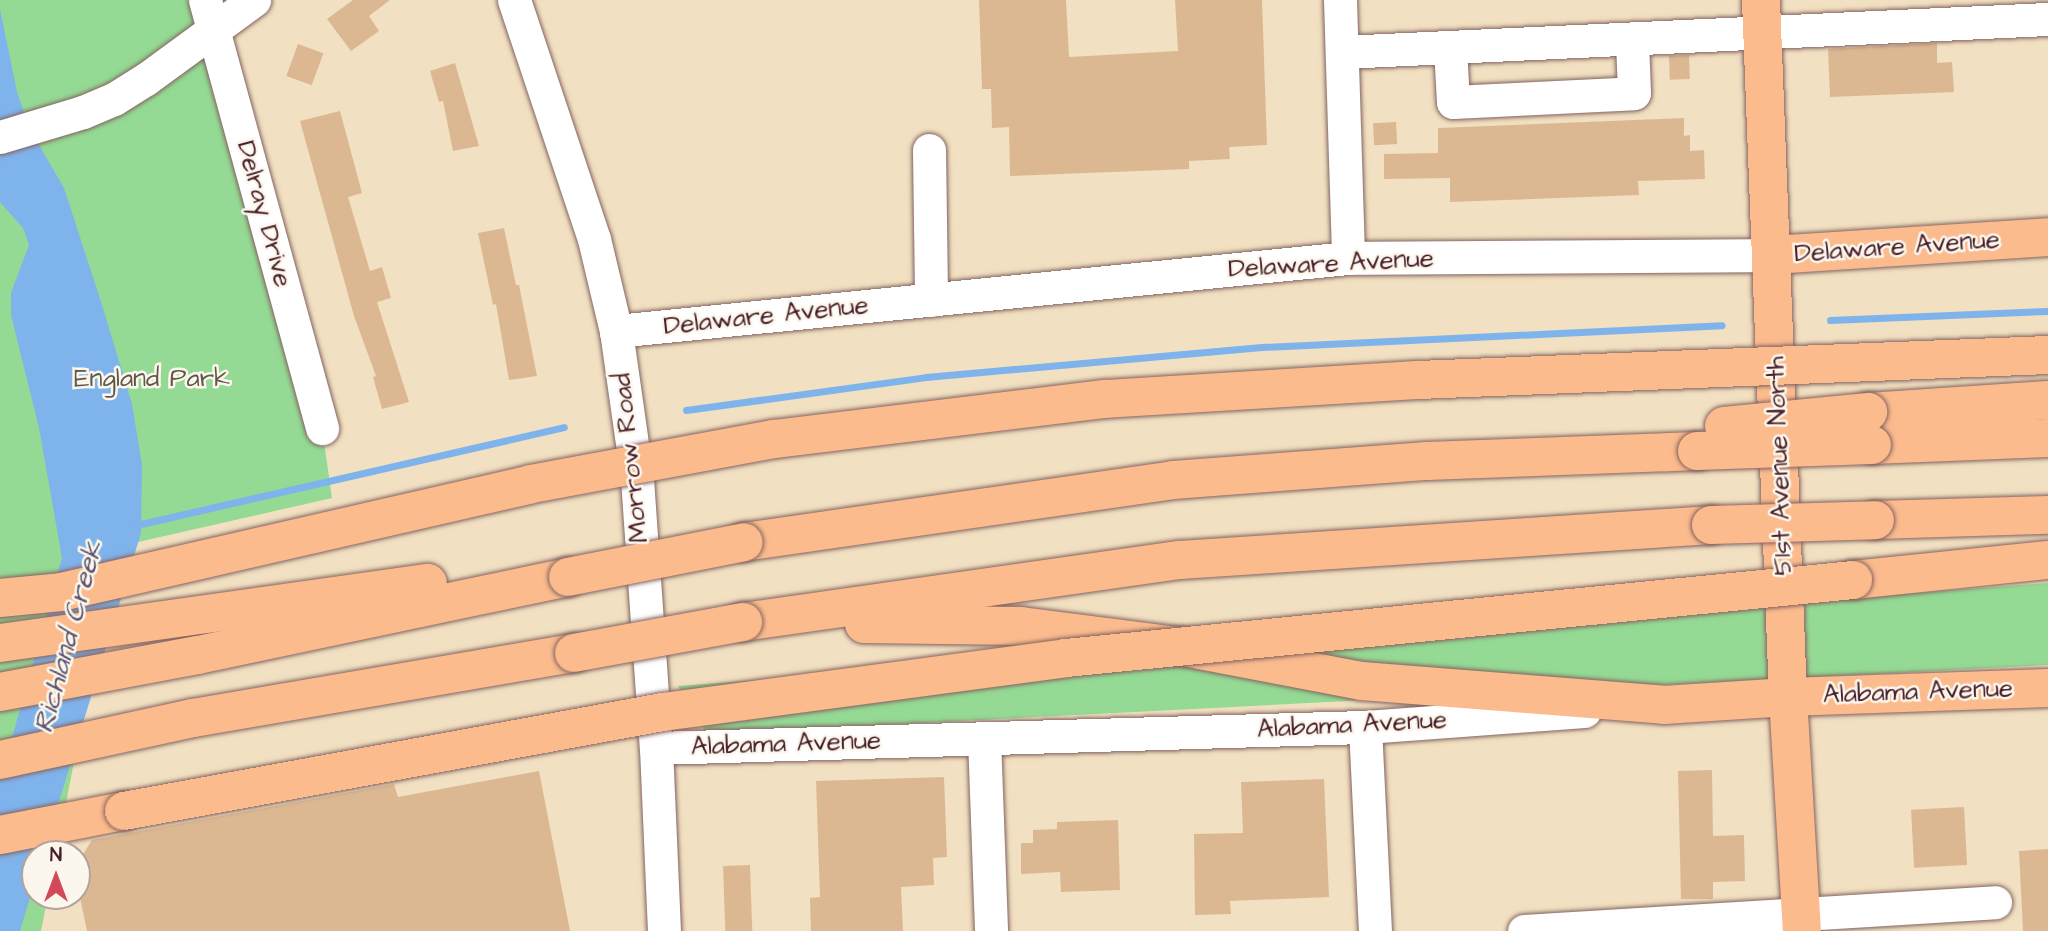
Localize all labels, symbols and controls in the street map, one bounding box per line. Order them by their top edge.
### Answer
street label: Delray Drive [230,138,298,290]
street label: Delaware Avenue [1793,224,2001,270]
street label: Delaware Avenue [1227,243,1435,285]
street label: Delaware Avenue [662,290,870,342]
street label: 51st Avenue North [1761,356,1799,576]
park label: England Park [74,363,230,395]
street label: Morrow Road [607,372,655,544]
water label: Richland Creek [27,538,111,736]
street label: Alabama Avenue [1822,673,2014,711]
street label: Alabama Avenue [1256,704,1448,746]
street label: Alabama Avenue [690,725,882,763]
north arrow [21,840,91,910]
text: N [50,842,62,869]

